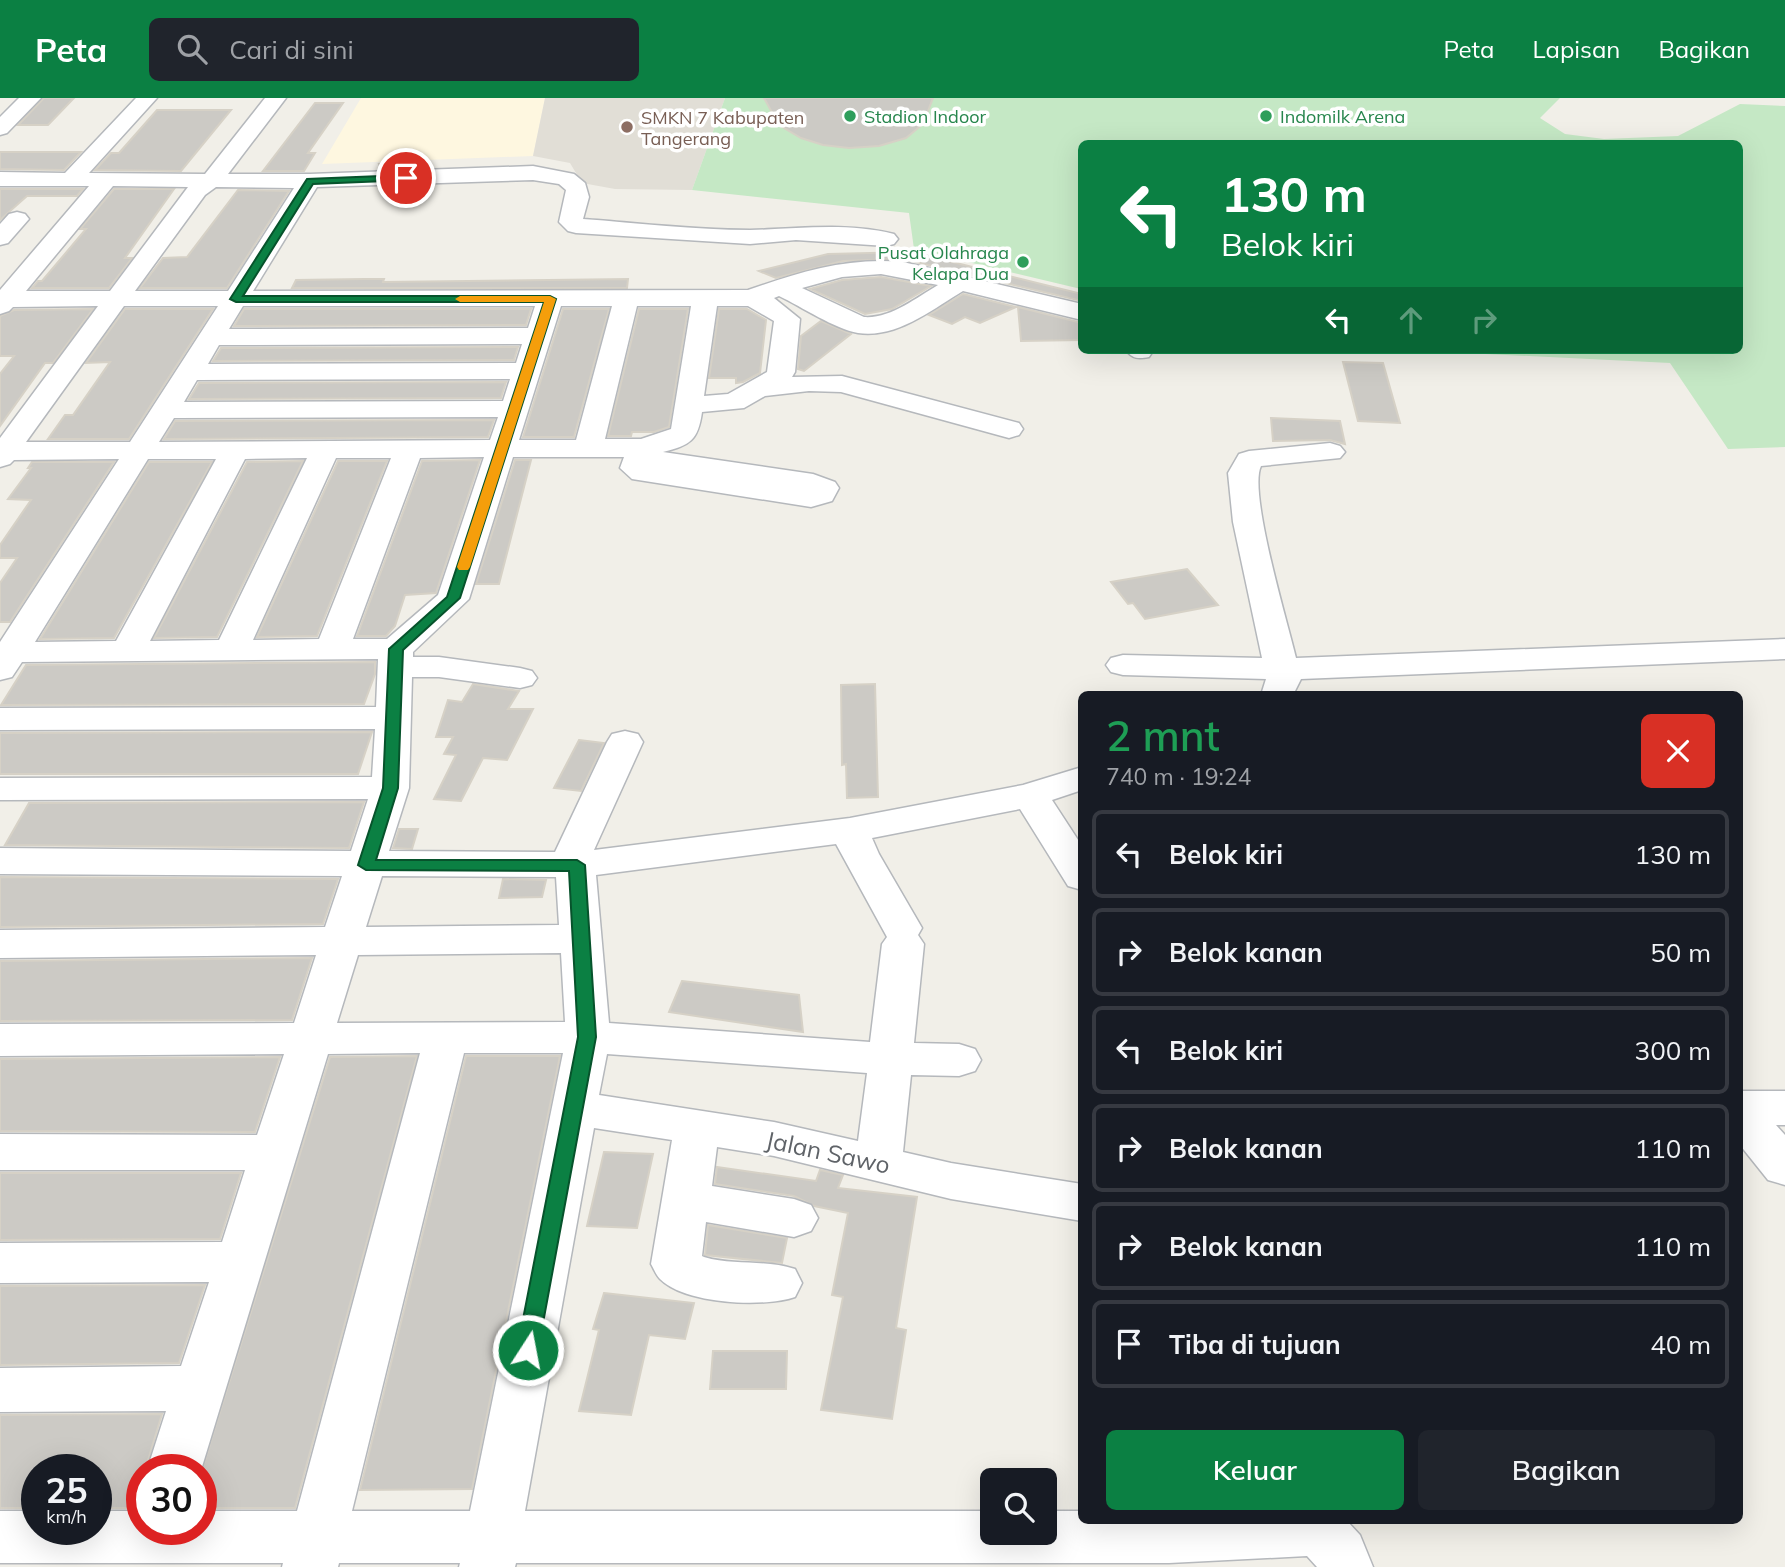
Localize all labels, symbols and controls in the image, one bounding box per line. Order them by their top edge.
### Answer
search box [149,18,639,81]
text: Peta [35,29,107,70]
icon: search [173,30,211,68]
text: Cari di sini [229,33,354,66]
text: Peta [1443,34,1494,64]
text: Lapisan [1532,34,1620,64]
text: Bagikan [1658,34,1750,64]
place label: Stadion Indoor [864,105,986,128]
place label: Indomilk Arena [1280,105,1405,128]
place label: SMKN 7 Kabupaten Tangerang [641,106,804,150]
marker: Stadion Indoor [842,108,858,124]
marker: Indomilk Arena [1258,108,1274,124]
marker: SMKN 7 Kabupaten Tangerang [619,119,635,135]
pin [376,148,436,208]
icon: arrive [387,159,425,197]
text: 130 m [1221,163,1367,224]
icon: left [1106,168,1197,259]
text: Belok kiri [1221,224,1354,264]
place label: Pusat Olahraga Kelapa Dua [878,241,1009,285]
marker: Pusat Olahraga Kelapa Dua [1015,254,1031,270]
icon: left [1319,301,1357,339]
icon: ahead [1392,301,1430,339]
icon: right [1465,301,1503,339]
text: 2 mnt [1106,709,1220,762]
button: close [1641,714,1715,788]
text: 740 m · 19:24 [1106,762,1251,791]
icon: left [1110,835,1148,873]
text: Belok kiri [1169,838,1283,871]
text: 130 m [1635,838,1711,871]
icon: right [1110,933,1148,971]
text: Belok kanan [1169,936,1323,969]
text: 50 m [1650,936,1711,969]
icon: left [1110,1031,1148,1069]
text: Belok kiri [1169,1034,1283,1067]
text: 300 m [1635,1034,1711,1067]
street label: Jalan Sawo [763,1124,893,1180]
icon: right [1110,1129,1148,1167]
text: Belok kanan [1169,1132,1323,1165]
text: 110 m [1635,1132,1711,1165]
icon: right [1110,1227,1148,1265]
text: Belok kanan [1169,1230,1323,1263]
text: 110 m [1635,1230,1711,1263]
position arrow [491,1313,565,1387]
icon: arrive [1110,1325,1148,1363]
text: Tiba di tujuan [1169,1328,1341,1361]
text: 40 m [1650,1328,1711,1361]
button: Keluar [1106,1430,1404,1510]
button: Bagikan [1418,1430,1715,1510]
speed limit sign: 30 [126,1454,217,1545]
text: 25 [45,1468,88,1512]
map controls [980,1468,1057,1545]
button: search [980,1468,1057,1545]
text: km/h [46,1505,87,1528]

